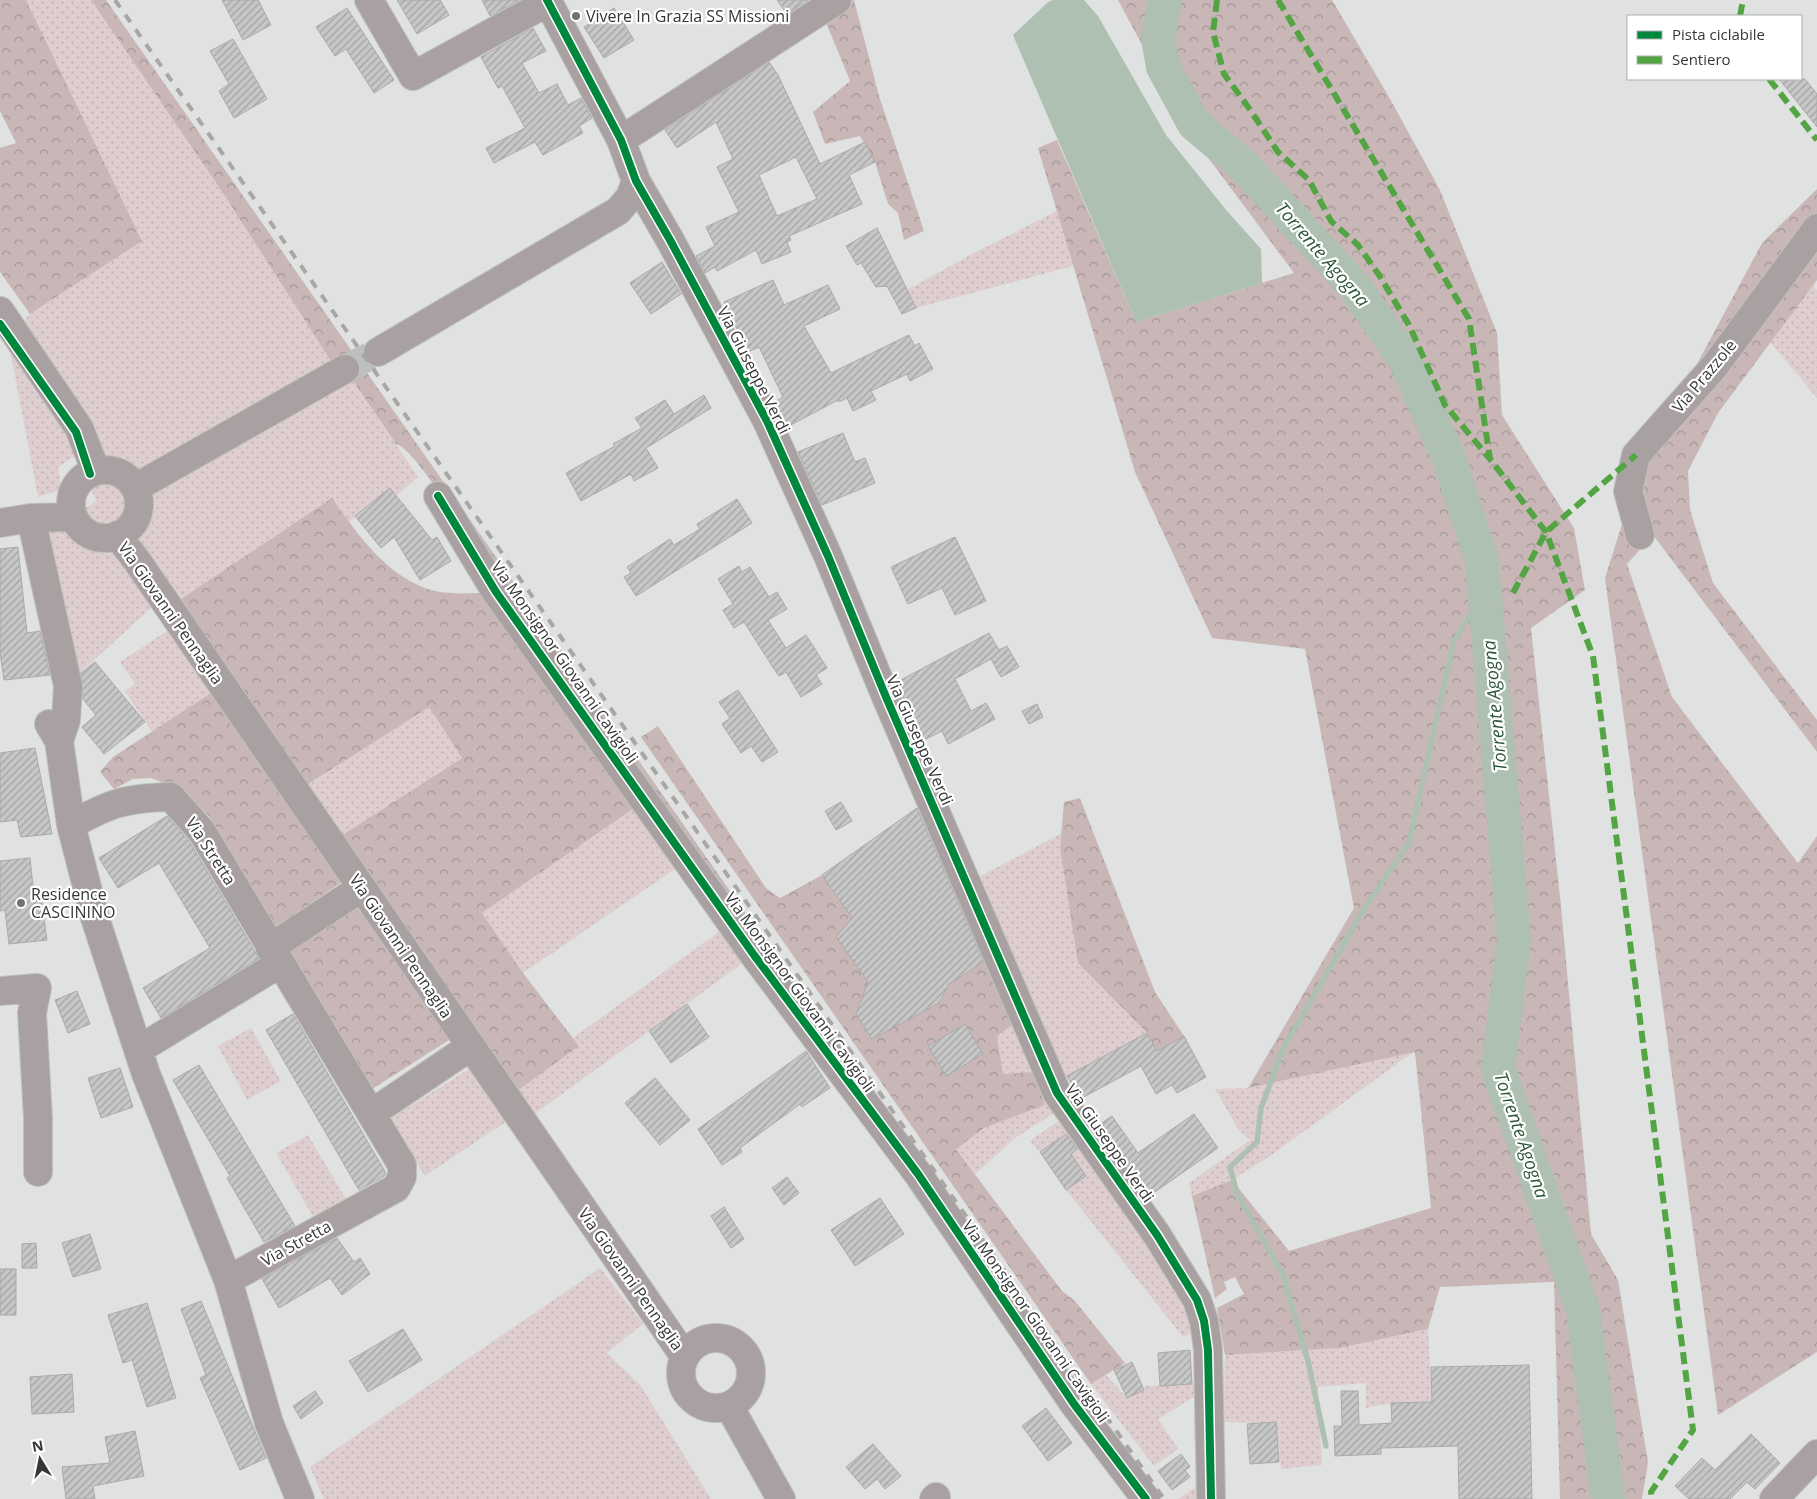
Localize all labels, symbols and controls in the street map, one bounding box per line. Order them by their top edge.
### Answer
place label: Vivere In Grazia SS Missioni [586,5,789,27]
marker: Vivere In Grazia SS Missioni [570,10,582,22]
legend [1627,15,1802,80]
text: Pista ciclabile [1672,24,1765,44]
text: Sentiero [1672,49,1731,69]
water label: Torrente Agogna [1271,196,1375,312]
street label: Via Giuseppe Verdi [712,302,796,438]
street label: Via Prazzole [1667,335,1741,417]
street label: Via Giovanni Pennaglia [113,537,229,689]
street label: Via Monsignor Giovanni Cavigioli [486,556,644,768]
water label: Torrente Agogna [1476,639,1512,773]
street label: Via Giuseppe Verdi [881,671,959,809]
street label: Via Stretta [181,813,241,889]
street label: Via Giovanni Pennaglia [345,870,457,1022]
place label: Residence CASCININO [31,883,116,923]
street label: Via Monsignor Giovanni Cavigioli [720,887,880,1097]
marker: Residence CASCININO [15,897,27,909]
water label: Torrente Agogna [1489,1069,1555,1201]
street label: Via Giuseppe Verdi [1061,1079,1159,1207]
street label: Via Giovanni Pennaglia [573,1203,689,1355]
street label: Via Stretta [257,1215,335,1271]
street label: Via Monsignor Giovanni Cavigioli [957,1215,1115,1427]
north arrow [15,1434,65,1484]
text: N [30,1435,45,1456]

